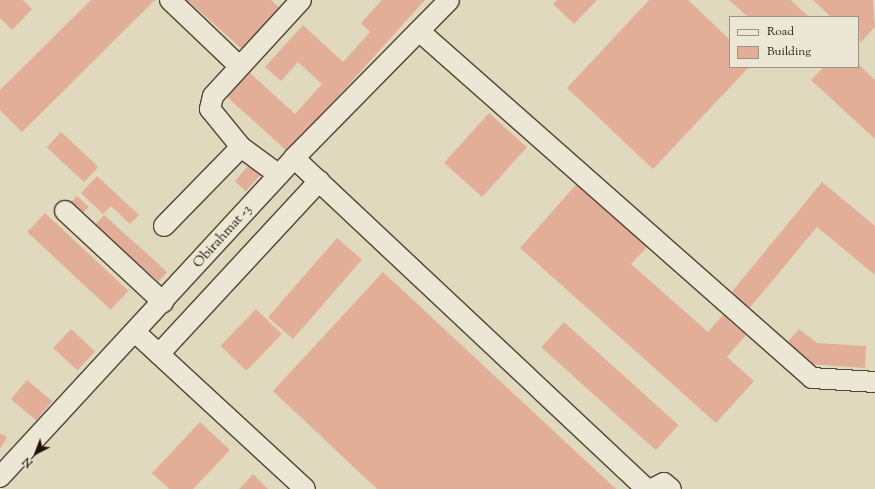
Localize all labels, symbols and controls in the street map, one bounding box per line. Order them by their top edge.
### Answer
legend [729,16,859,68]
text: Road [767,23,794,41]
text: Building [767,43,811,61]
street label: Obirahmat -3 [190,202,256,272]
north arrow [16,433,56,473]
text: N [19,453,37,471]

